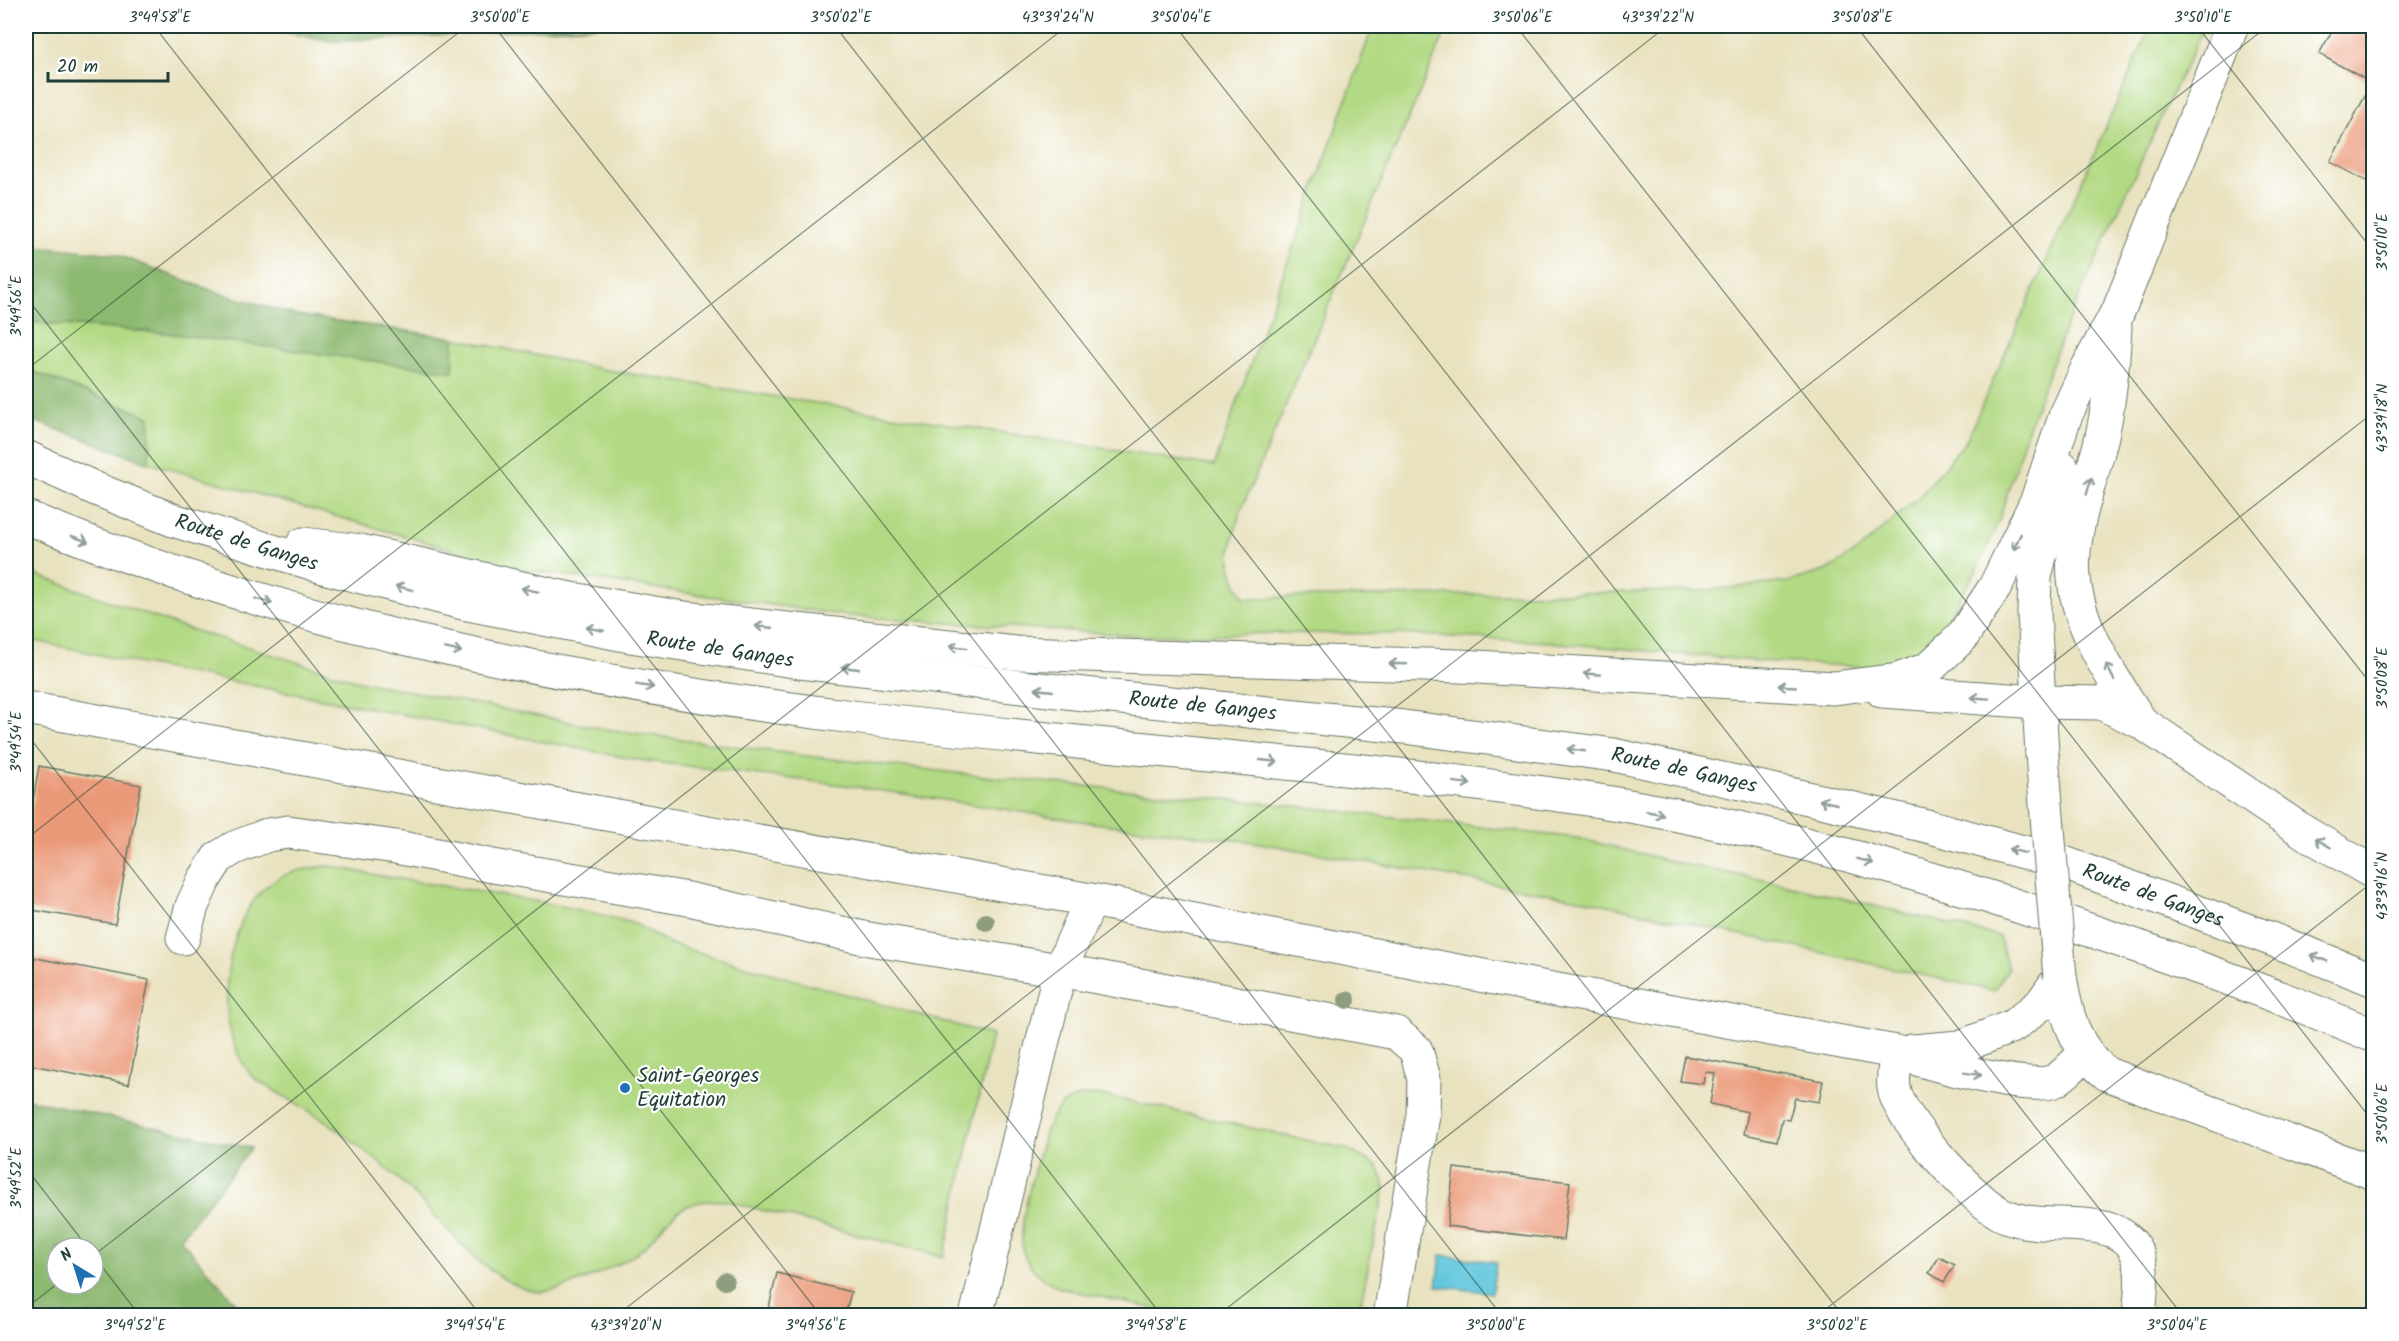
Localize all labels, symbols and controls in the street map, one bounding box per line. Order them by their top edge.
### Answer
text: 3°49'58"E [129,6,192,30]
text: 3°50'00"E [470,6,531,30]
text: 3°50'02"E [810,6,873,30]
text: 43°39'24"N [1022,6,1094,30]
text: 3°50'04"E [1151,6,1213,30]
text: 3°50'06"E [1492,6,1554,30]
text: 43°39'22"N [1622,6,1694,30]
text: 3°50'08"E [1831,6,1894,30]
text: 3°50'10"E [2174,6,2233,30]
scale bar [48,45,168,83]
text: 20 m [57,53,98,82]
text: 3°50'10"E [2371,212,2395,271]
text: 3°49'56"E [5,274,29,337]
text: 43°39'18"N [2371,384,2395,452]
one-way arrow [2083,477,2095,496]
street label: Route de Ganges [171,505,322,581]
one-way arrow [2010,533,2022,551]
one-way arrow [70,534,89,545]
one-way arrow [395,581,414,593]
one-way arrow [521,584,540,595]
one-way arrow [255,596,274,607]
one-way arrow [755,621,774,632]
street label: Route de Ganges [644,622,796,677]
one-way arrow [586,623,605,634]
one-way arrow [948,641,968,652]
one-way arrow [443,645,462,656]
text: 3°50'08"E [2371,646,2395,709]
one-way arrow [1388,658,1408,670]
one-way arrow [840,662,860,673]
one-way arrow [2103,664,2115,682]
one-way arrow [1583,669,1603,680]
one-way arrow [634,681,654,692]
one-way arrow [1777,681,1797,692]
street label: Route de Ganges [1127,682,1278,730]
one-way arrow [1034,684,1054,695]
one-way arrow [1970,692,1990,703]
text: 3°49'54"E [5,710,29,773]
street label: Route de Ganges [1608,738,1760,803]
one-way arrow [1566,744,1586,755]
one-way arrow [1258,755,1278,766]
one-way arrow [1452,778,1472,789]
one-way arrow [1819,796,1838,808]
one-way arrow [1645,808,1664,819]
one-way arrow [2315,837,2332,849]
one-way arrow [2008,844,2027,856]
text: 43°39'16"N [2371,852,2395,920]
street label: Route de Ganges [2078,855,2229,937]
one-way arrow [1855,856,1874,867]
one-way arrow [2311,952,2329,963]
place label: Saint-Georges Equitation [637,1060,759,1117]
one-way arrow [1962,1068,1982,1079]
marker: Saint-Georges Equitation [618,1081,632,1095]
text: 3°50'06"E [2371,1082,2395,1144]
text: 3°49'52"E [5,1146,29,1209]
north arrow [45,1236,105,1296]
text: N [55,1242,78,1268]
text: 3°49'52"E [104,1314,167,1338]
text: 3°49'54"E [444,1314,507,1338]
text: 43°39'20"N [590,1314,662,1338]
text: 3°49'56"E [785,1314,848,1338]
text: 3°49'58"E [1125,1314,1188,1338]
text: 3°50'00"E [1466,1314,1527,1338]
text: 3°50'02"E [1806,1314,1869,1338]
text: 3°50'04"E [2147,1314,2209,1338]

